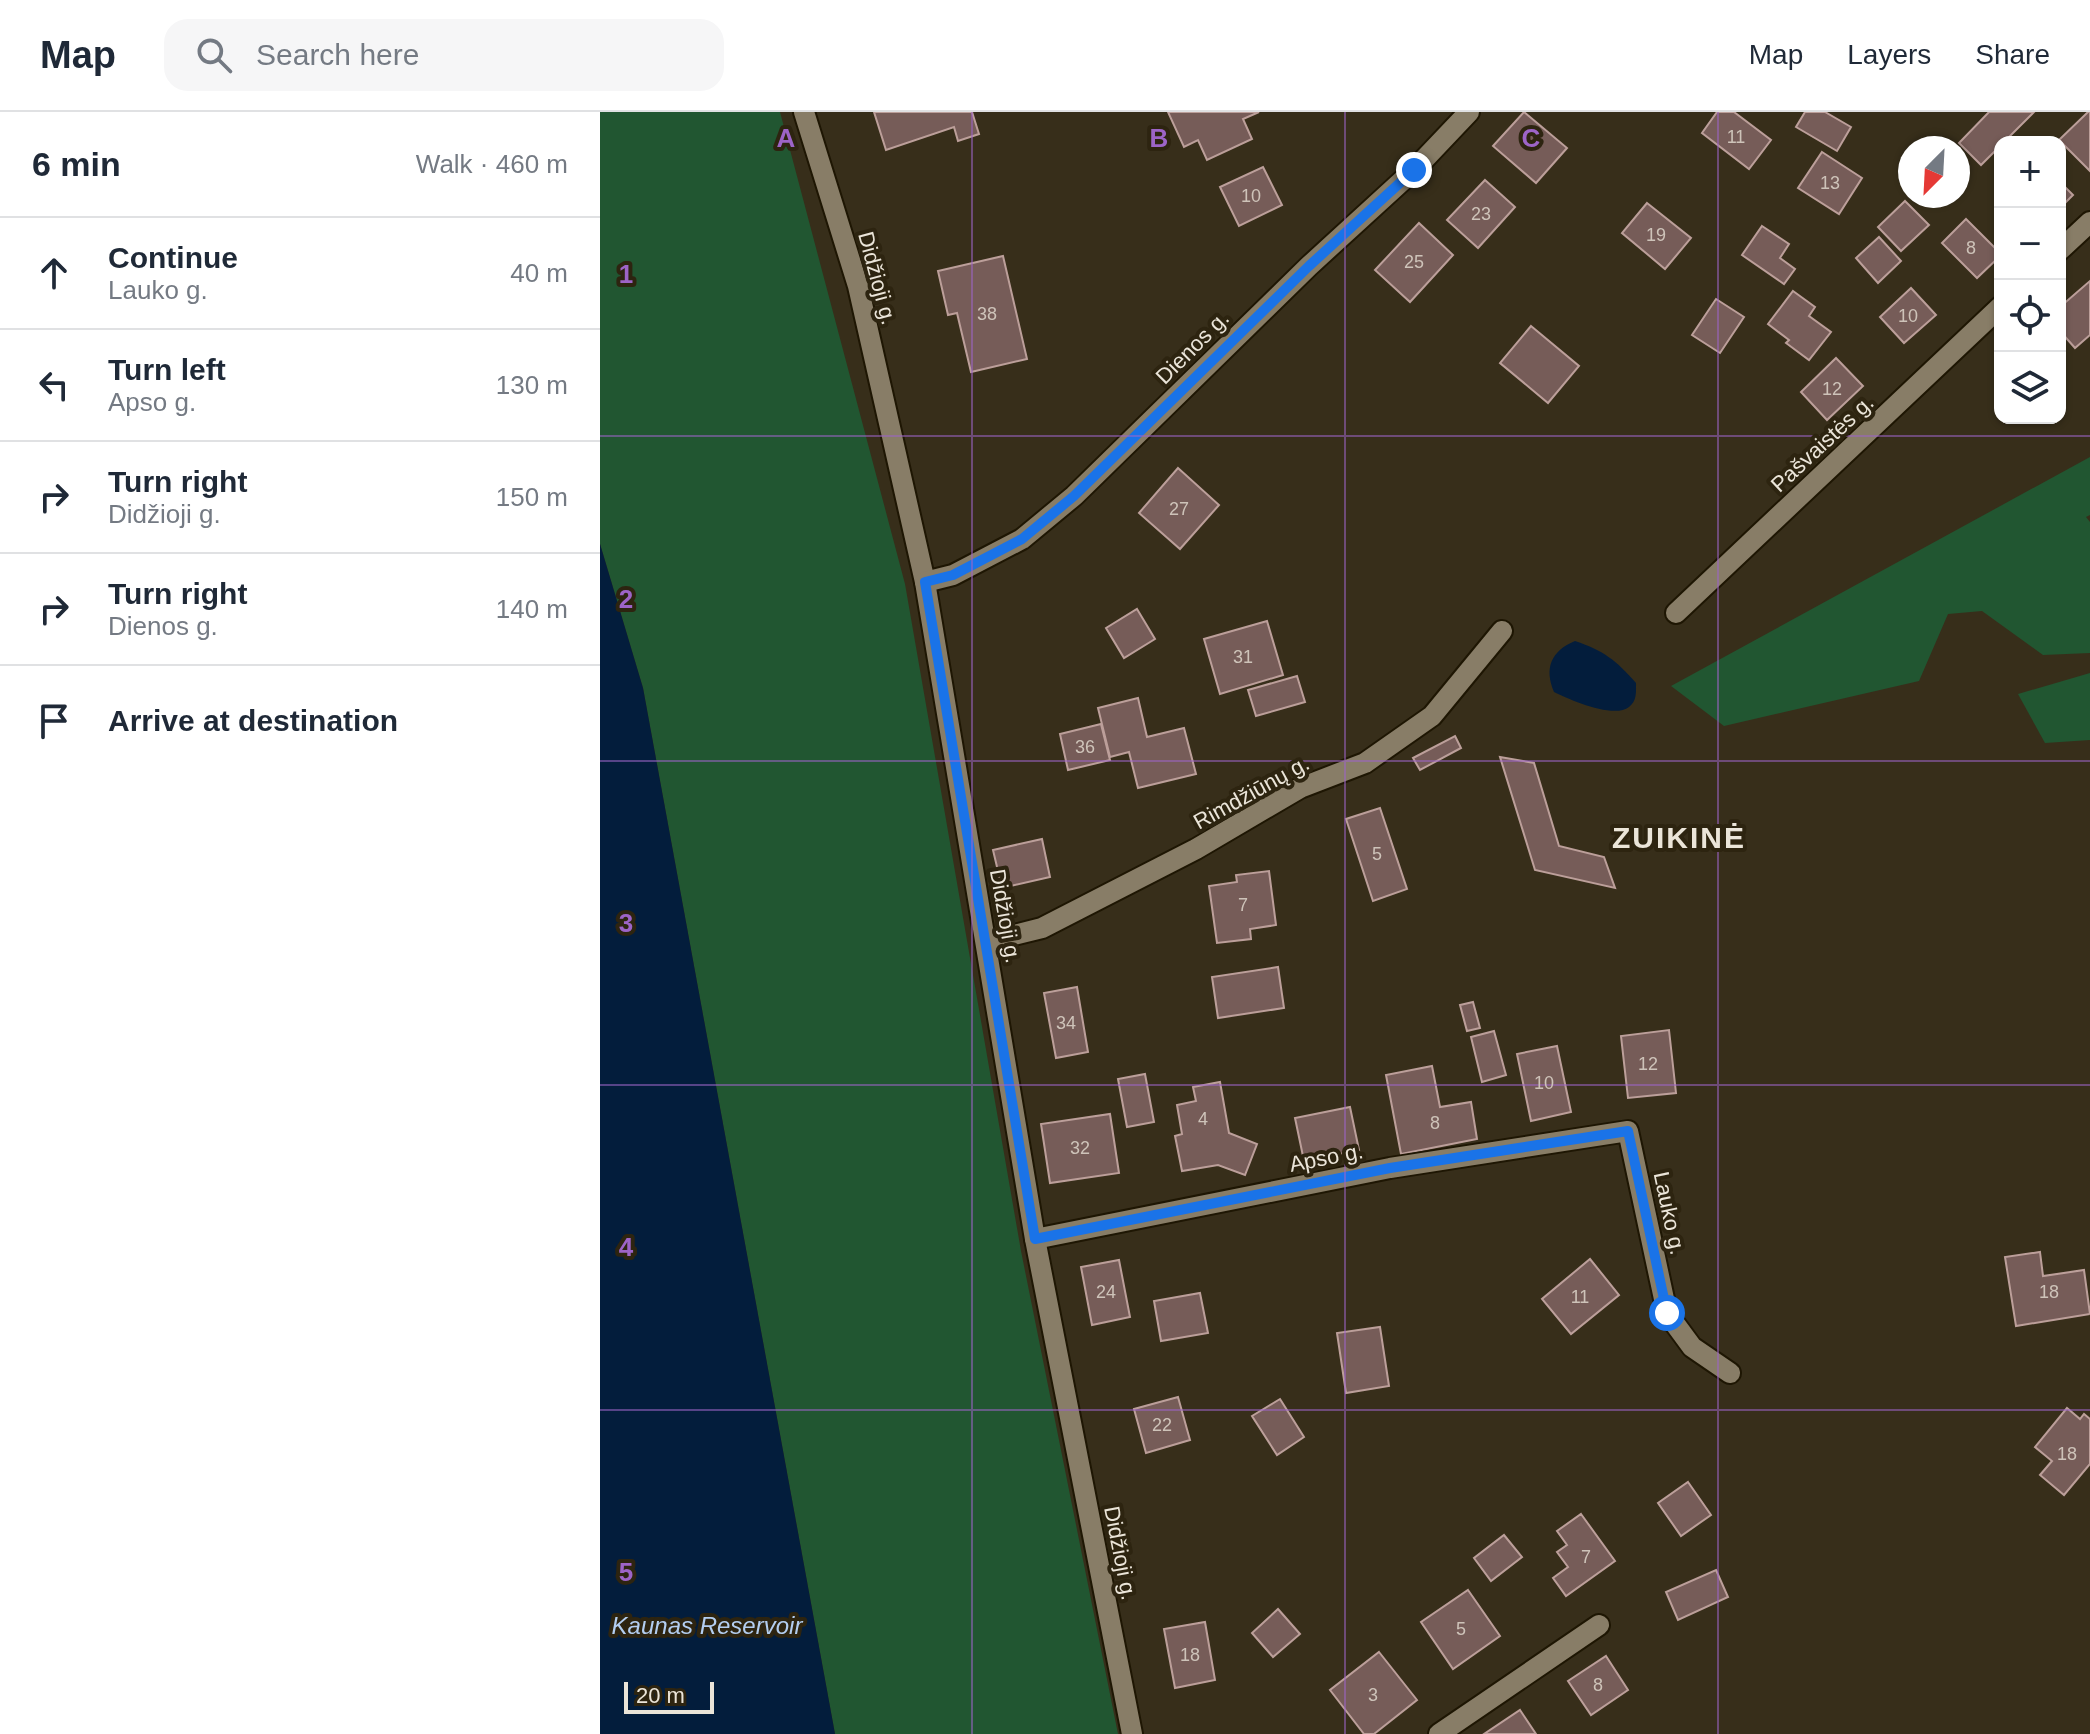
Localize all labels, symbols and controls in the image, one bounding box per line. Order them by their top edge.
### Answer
search box [164,19,724,91]
icon: search [192,33,236,77]
text: Map [40,34,116,76]
text: Search here [256,38,419,71]
text: Map [1749,39,1803,70]
text: Layers [1847,39,1931,70]
text: Share [1975,39,2050,70]
text: A [777,123,796,153]
text: B [1150,123,1168,153]
text: C [1522,123,1541,153]
house number: 11 [1727,127,1745,147]
north arrow [1898,136,1970,208]
map controls [1994,136,2066,424]
button: + [1994,136,2066,208]
text: 6 min [32,145,121,183]
text: Walk · 460 m [416,149,568,179]
route end [1396,152,1432,188]
house number: 13 [1820,173,1840,193]
house number: 10 [1241,186,1261,206]
house number: 23 [1471,204,1491,224]
button: − [1994,208,2066,280]
house number: 19 [1646,225,1666,245]
street label: Didžioji g. [853,229,902,327]
house number: 8 [1966,238,1976,258]
text: Continue [108,241,238,274]
icon: ahead [32,251,76,295]
house number: 25 [1404,252,1424,272]
text: 40 m [510,258,568,288]
text: 1 [619,259,633,289]
text: Lauko g. [108,275,208,305]
button: locate [1994,280,2066,352]
house number: 38 [977,304,997,324]
street label: Dienos g. [1151,306,1234,389]
house number: 10 [1898,306,1918,326]
button: layers [1994,352,2066,424]
text: Turn left [108,353,226,386]
icon: left [32,363,76,407]
text: 130 m [496,370,568,400]
house number: 12 [1822,379,1842,399]
text: Apso g. [108,387,196,417]
street label: Pašvaistės g. [1766,390,1879,497]
text: Turn right [108,465,247,498]
icon: right [32,475,76,519]
text: 150 m [496,482,568,512]
text: Didžioji g. [108,499,221,529]
house number: 27 [1169,499,1189,519]
text: Turn right [108,577,247,610]
text: 2 [619,584,633,614]
icon: right [32,587,76,631]
text: 140 m [496,594,568,624]
text: Dienos g. [108,611,218,641]
house number: 31 [1233,647,1253,667]
icon: arrive [32,699,76,743]
text: Arrive at destination [108,704,398,737]
house number: 36 [1075,737,1095,757]
street label: Rimdžiūnų g. [1189,750,1313,834]
district label: ZUIKINĖ [1612,821,1746,854]
house number: 5 [1372,844,1382,864]
street label: Didžioji g. [985,867,1026,965]
house number: 7 [1238,895,1248,915]
text: 3 [619,908,633,938]
house number: 34 [1056,1013,1076,1033]
house number: 12 [1638,1054,1658,1074]
house number: 10 [1534,1073,1554,1093]
house number: 4 [1198,1109,1208,1129]
house number: 8 [1430,1113,1440,1133]
house number: 32 [1070,1138,1090,1158]
street label: Apso g. [1287,1138,1365,1177]
street label: Lauko g. [1649,1169,1691,1257]
text: 4 [619,1232,634,1262]
house number: 24 [1096,1282,1116,1302]
house number: 18 [2039,1282,2059,1302]
house number: 11 [1571,1287,1589,1307]
route start [1649,1295,1685,1331]
house number: 22 [1152,1415,1172,1435]
house number: 18 [2057,1444,2077,1464]
street label: Didžioji g. [1099,1504,1142,1602]
house number: 7 [1581,1547,1591,1567]
text: 5 [619,1557,633,1587]
water label: Kaunas Reservoir [612,1612,803,1639]
house number: 5 [1456,1619,1466,1639]
house number: 18 [1180,1645,1200,1665]
house number: 8 [1593,1675,1603,1695]
scale bar [624,1678,714,1714]
text: 20 m [636,1683,685,1708]
house number: 3 [1368,1685,1378,1705]

